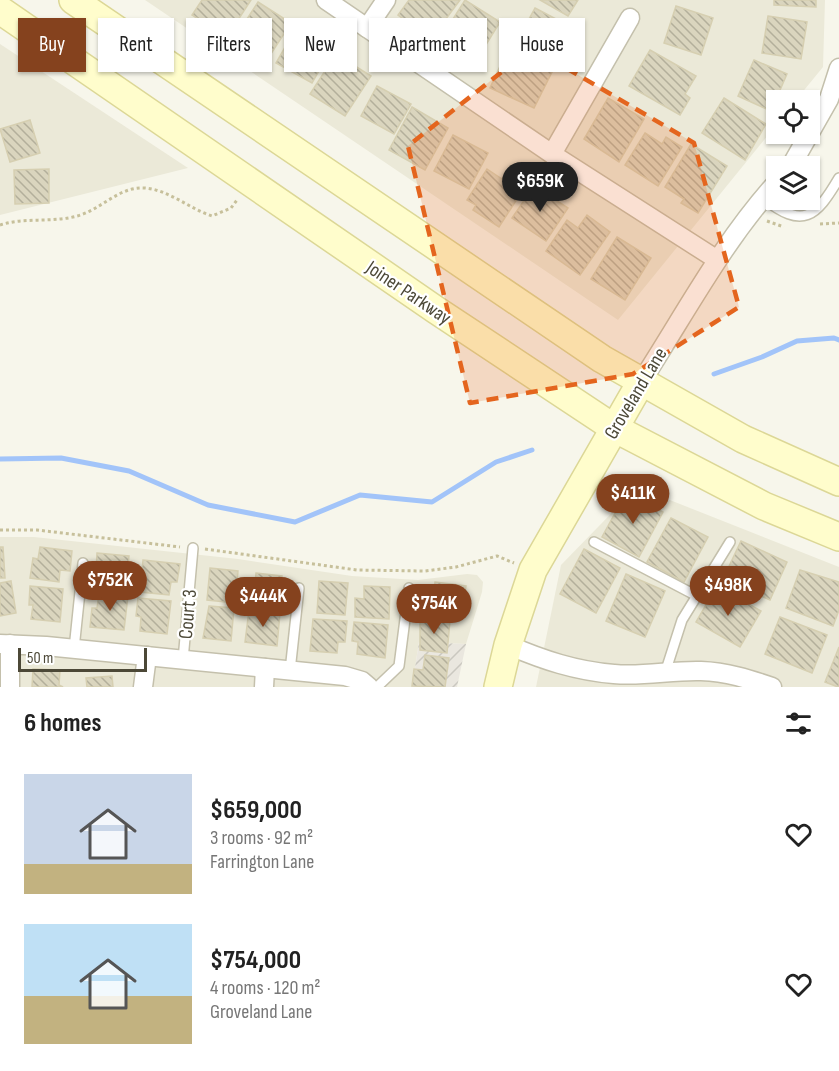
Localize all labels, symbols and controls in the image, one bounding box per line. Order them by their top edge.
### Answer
chip: Buy [18,18,86,72]
chip: Rent [98,18,174,72]
chip: Filters [186,18,272,72]
chip: New [284,18,357,72]
chip: Apartment [369,18,487,72]
chip: House [499,18,585,72]
map controls [766,90,820,210]
button: locate [766,90,820,144]
button: layers [766,156,820,210]
pin: $659K [498,162,582,213]
text: $659K [516,169,564,193]
street label: Joiner Parkway [361,255,456,330]
street label: Groveland Lane [599,343,673,444]
pin: $411K [591,474,675,525]
text: $411K [610,481,656,505]
pin: $752K [68,561,152,612]
pin: $498K [686,566,770,617]
text: $752K [87,568,133,592]
text: $498K [704,573,752,597]
pin: $444K [221,577,305,628]
text: $444K [239,584,287,608]
pin: $754K [392,584,476,635]
street label: Court 3 [174,588,202,640]
text: $754K [411,591,457,615]
scale bar [18,645,147,672]
text: 50 m [27,649,53,668]
icon: filters [782,707,815,740]
text: 6 homes [24,708,102,739]
text: $659,000 [210,795,302,826]
icon: home [72,798,144,870]
icon: heart [782,818,815,851]
text: 3 rooms · 92 m² [210,826,313,850]
text: Farrington Lane [210,850,314,874]
text: $754,000 [210,945,301,976]
icon: home [72,948,144,1020]
icon: heart [782,968,815,1001]
text: 4 rooms · 120 m² [210,976,321,1000]
text: Groveland Lane [210,1000,312,1024]

